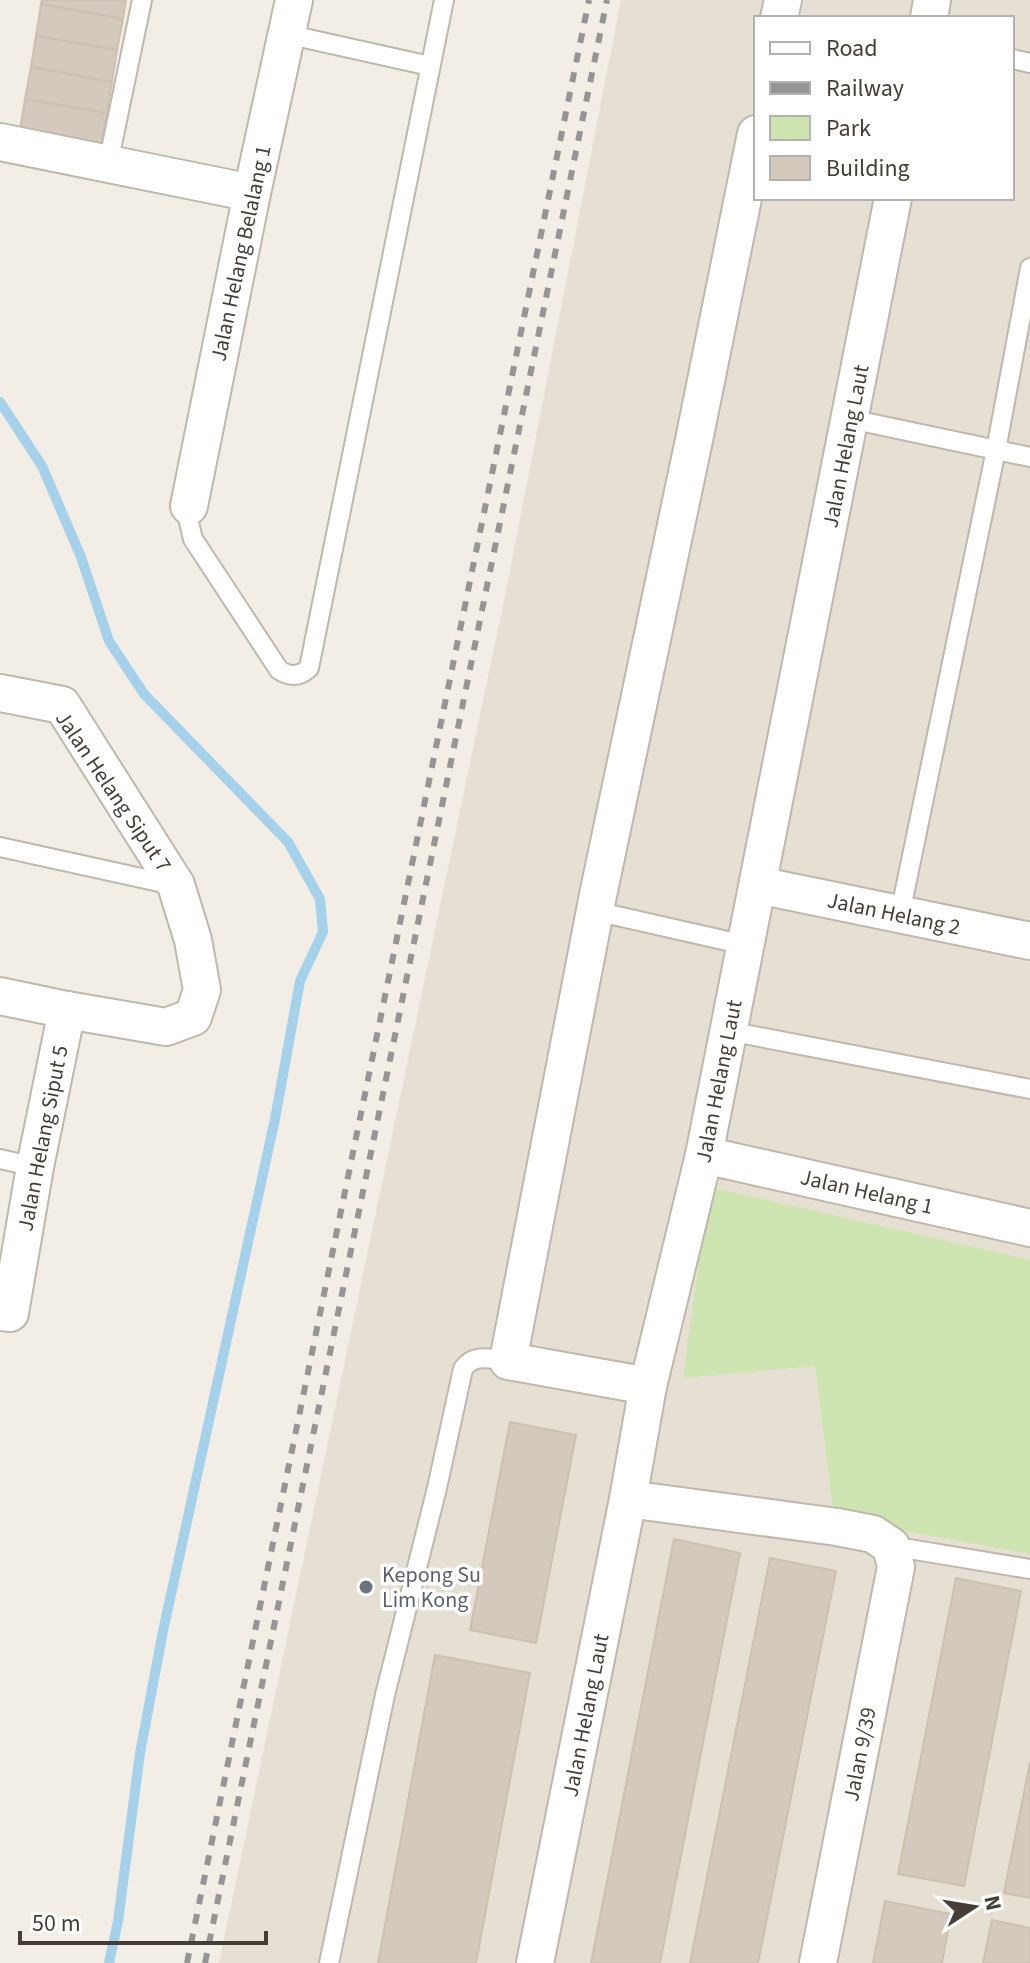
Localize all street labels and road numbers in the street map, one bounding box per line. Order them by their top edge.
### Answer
street label: Jalan Helang Belalang 1 [202,142,279,364]
street label: Jalan Helang Laut [814,361,878,530]
street label: Jalan Helang Siput 7 [47,705,179,879]
street label: Jalan Helang 2 [824,884,963,944]
street label: Jalan Helang Laut [687,996,751,1165]
street label: Jalan Helang Siput 5 [9,1043,77,1234]
street label: Jalan Helang 1 [797,1161,936,1223]
street label: Jalan Helang Laut [554,1630,618,1799]
street label: Jalan 9/39 [835,1704,885,1804]

